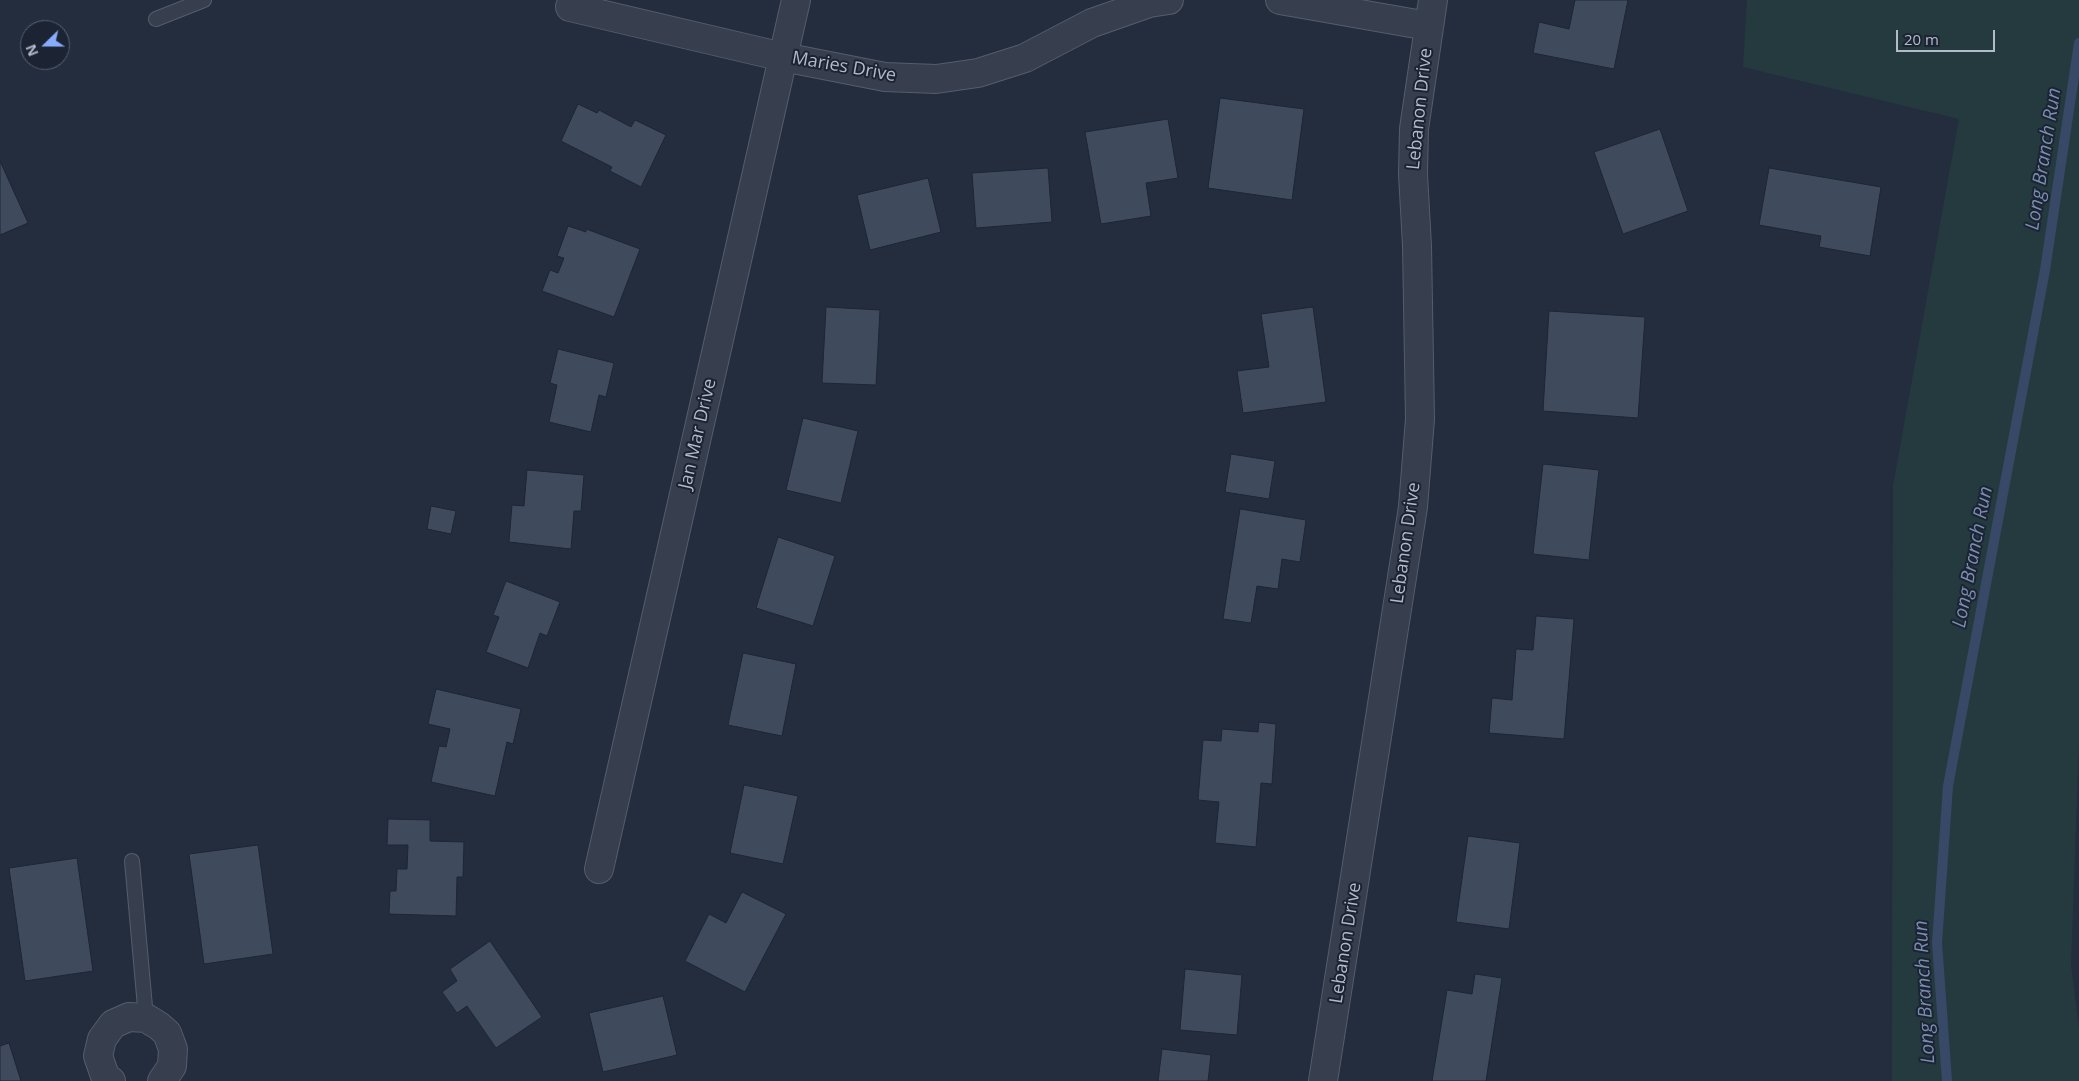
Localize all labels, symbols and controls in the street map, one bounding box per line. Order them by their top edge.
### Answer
north arrow [20,20,70,70]
scale bar [1899,20,1998,52]
text: 20 m [1904,29,1939,49]
text: N [21,42,43,59]
street label: Maries Drive [790,47,898,87]
street label: Lebanon Drive [1403,47,1437,171]
water label: Long Branch Run [2022,86,2066,232]
street label: Jan Mar Drive [675,377,721,491]
street label: Lebanon Drive [1387,481,1425,605]
water label: Long Branch Run [1948,484,1998,630]
street label: Lebanon Drive [1326,881,1366,1005]
water label: Long Branch Run [1910,920,1940,1064]

